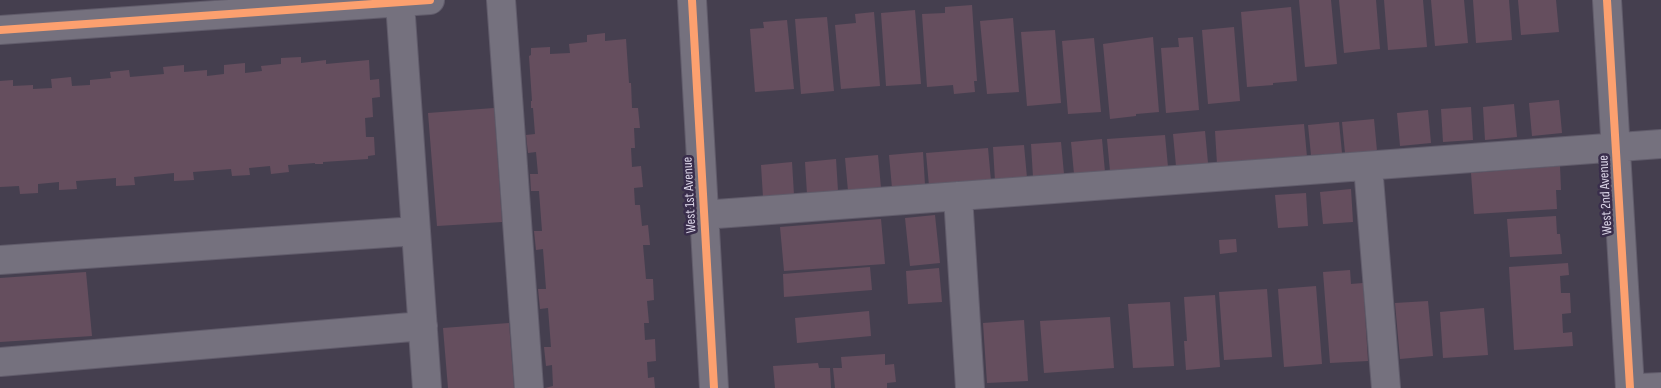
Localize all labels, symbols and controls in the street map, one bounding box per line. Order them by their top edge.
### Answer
street label: West 2nd Avenue [1596,155,1616,235]
street label: West 1st Avenue [680,156,700,234]

